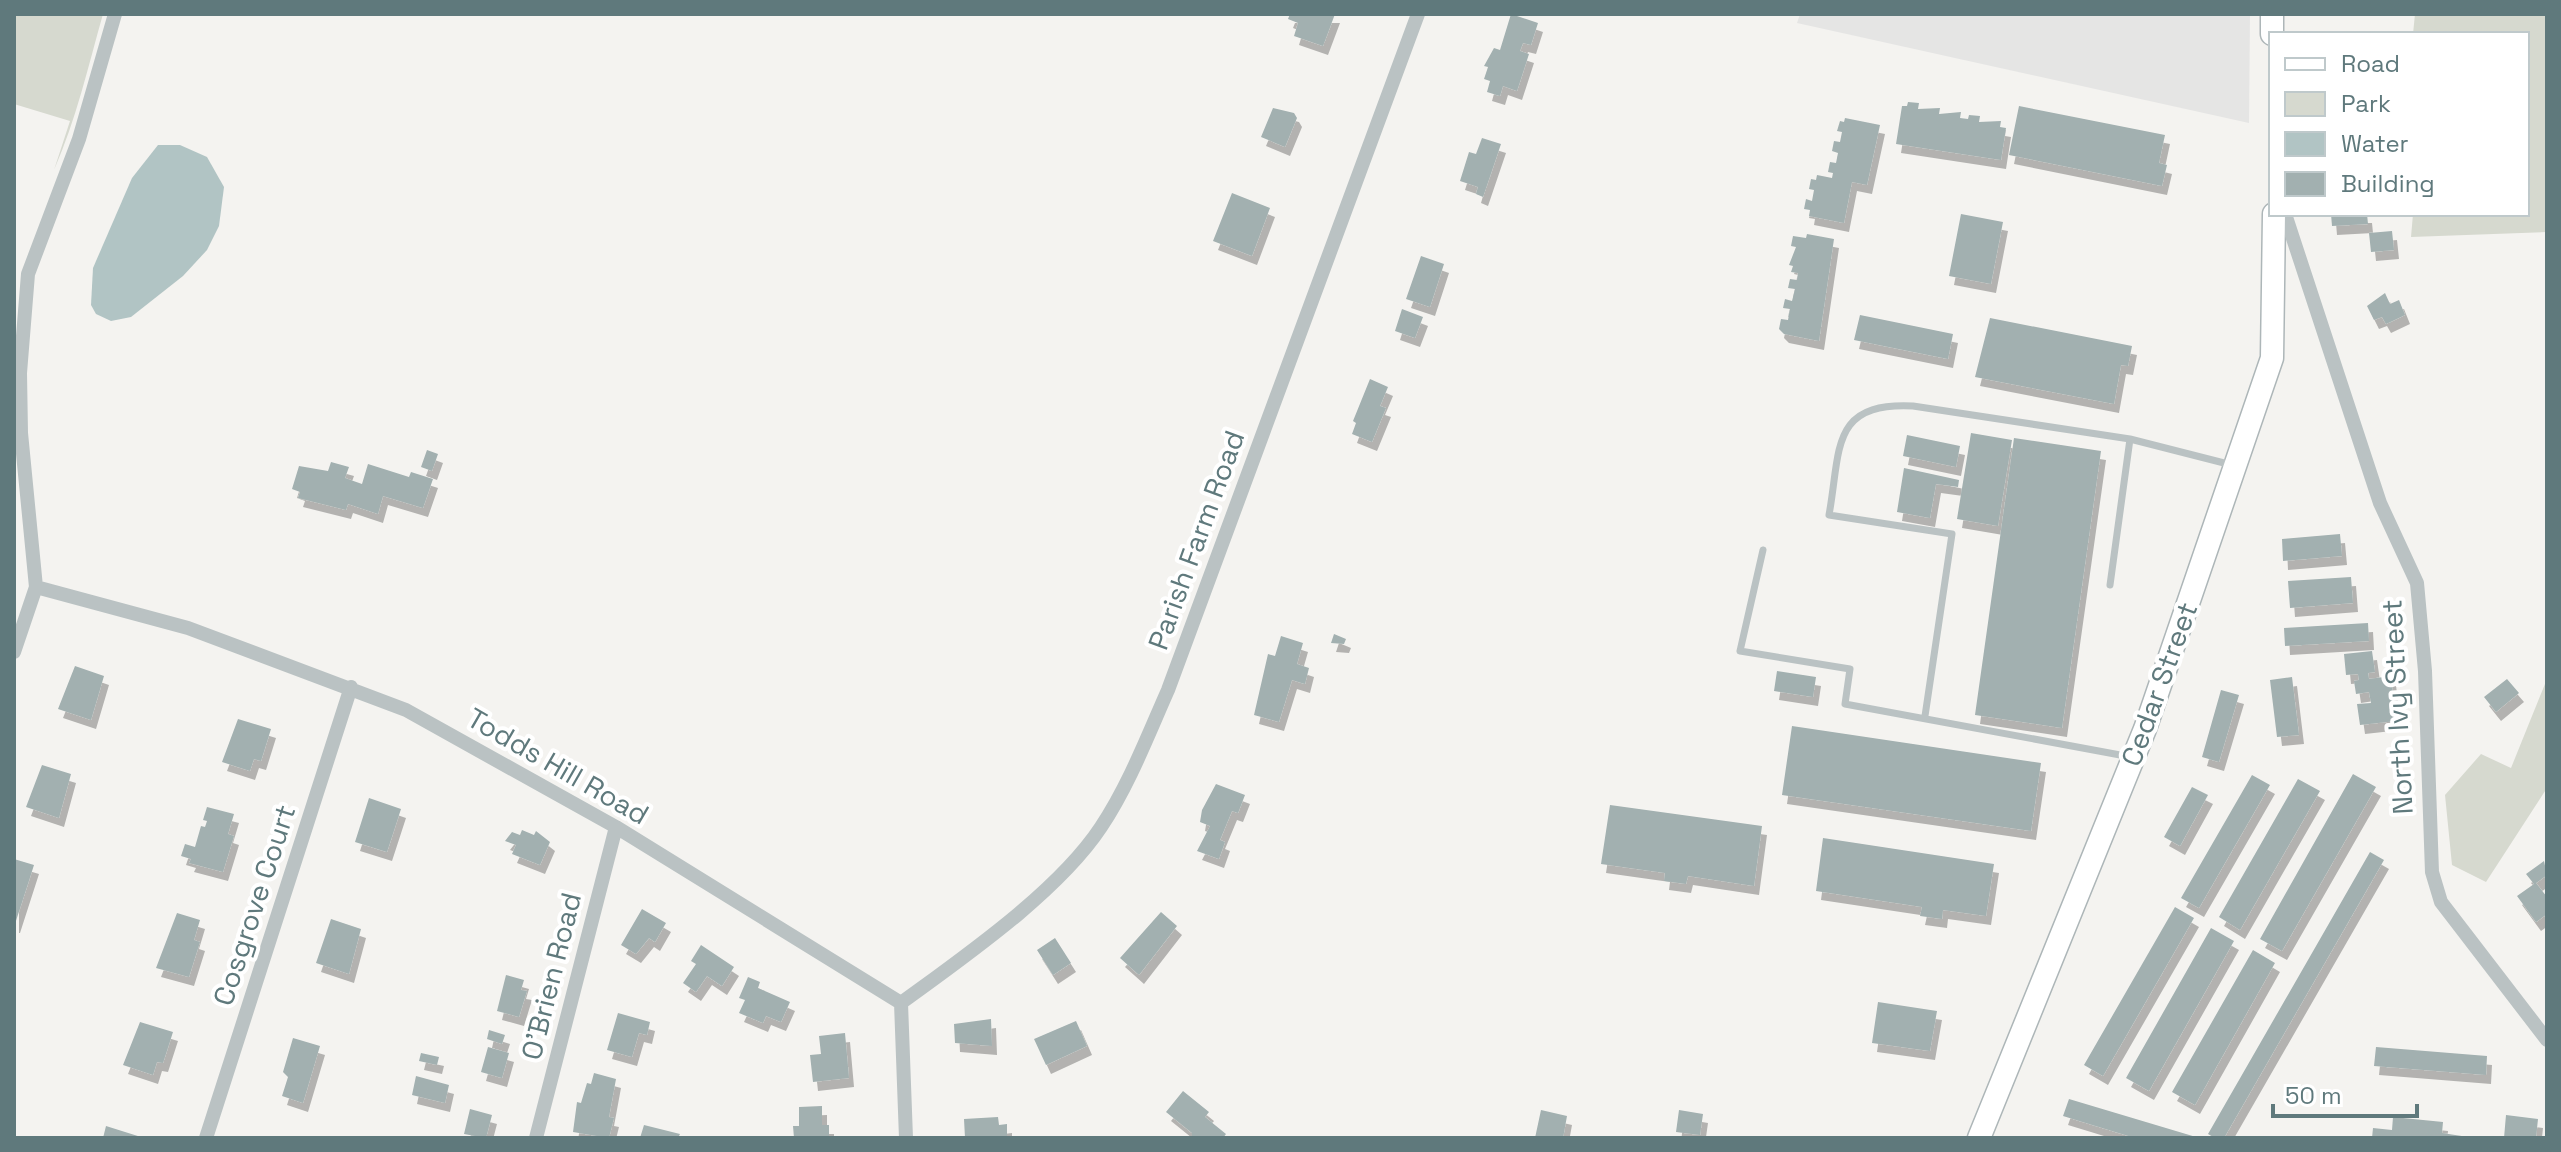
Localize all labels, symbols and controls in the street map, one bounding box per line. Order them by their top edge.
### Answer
legend [2269,32,2529,216]
text: Road [2341,48,2400,79]
text: Park [2341,88,2391,119]
text: Water [2341,128,2409,159]
text: Building [2341,168,2435,199]
street label: Parish Farm Road [1140,425,1252,655]
street label: Cedar Street [2113,597,2205,771]
street label: North Ivy Street [2373,598,2421,816]
street label: Todds Hill Road [461,699,655,833]
street label: Cosgrove Court [205,800,303,1010]
street label: O'Brien Road [513,889,589,1063]
scale bar [2273,1068,2417,1118]
text: 50 m [2285,1080,2342,1111]

